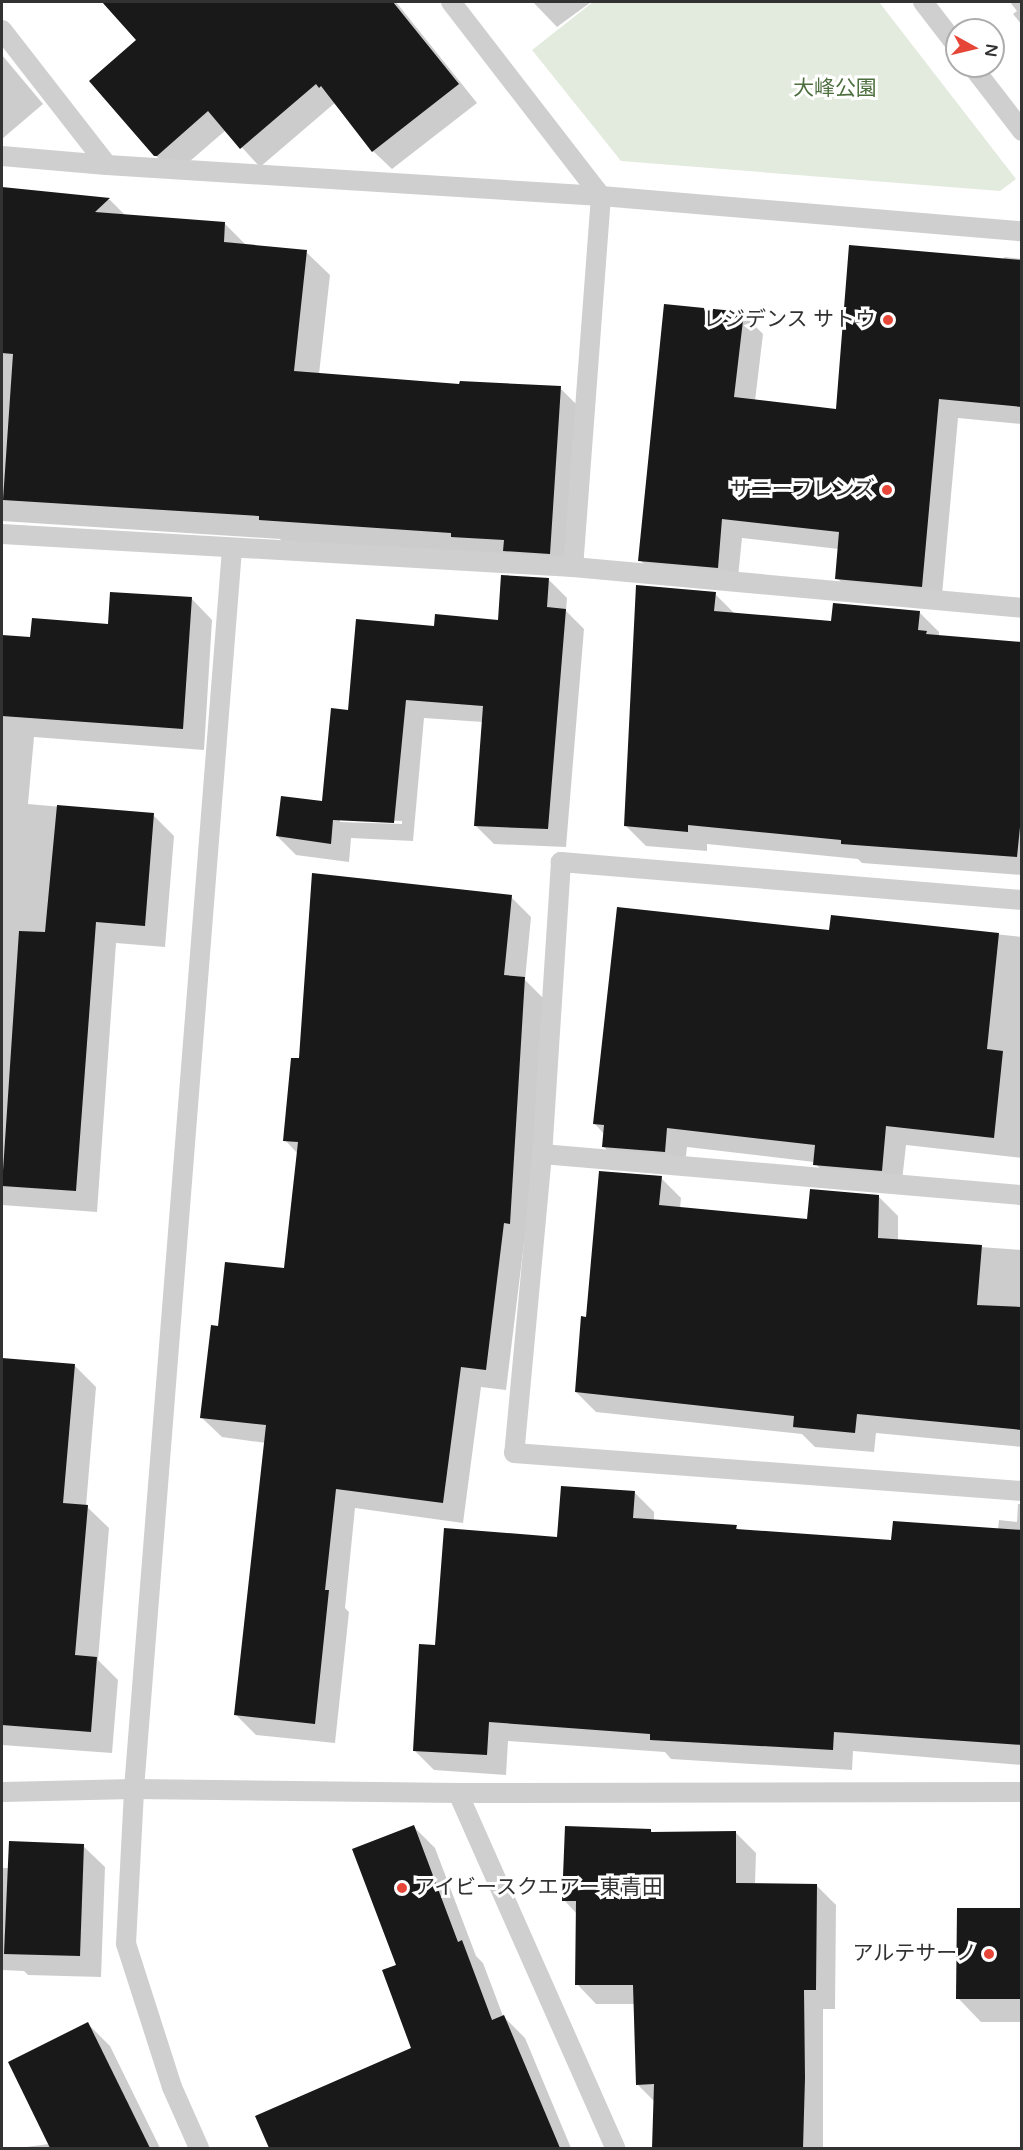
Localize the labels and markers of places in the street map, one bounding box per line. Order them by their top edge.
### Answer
place label: レジデンス サトウ [703,307,876,333]
marker: レジデンス サトウ [881,313,895,327]
place label: サニーフレンズ [728,477,875,503]
marker: サニーフレンズ [880,483,894,497]
place label: アイビースクエアー東青田 [414,1875,665,1901]
marker: アイビースクエアー東青田 [395,1881,409,1895]
place label: アルテサーノ [851,1941,977,1967]
marker: アルテサーノ [982,1947,996,1961]

